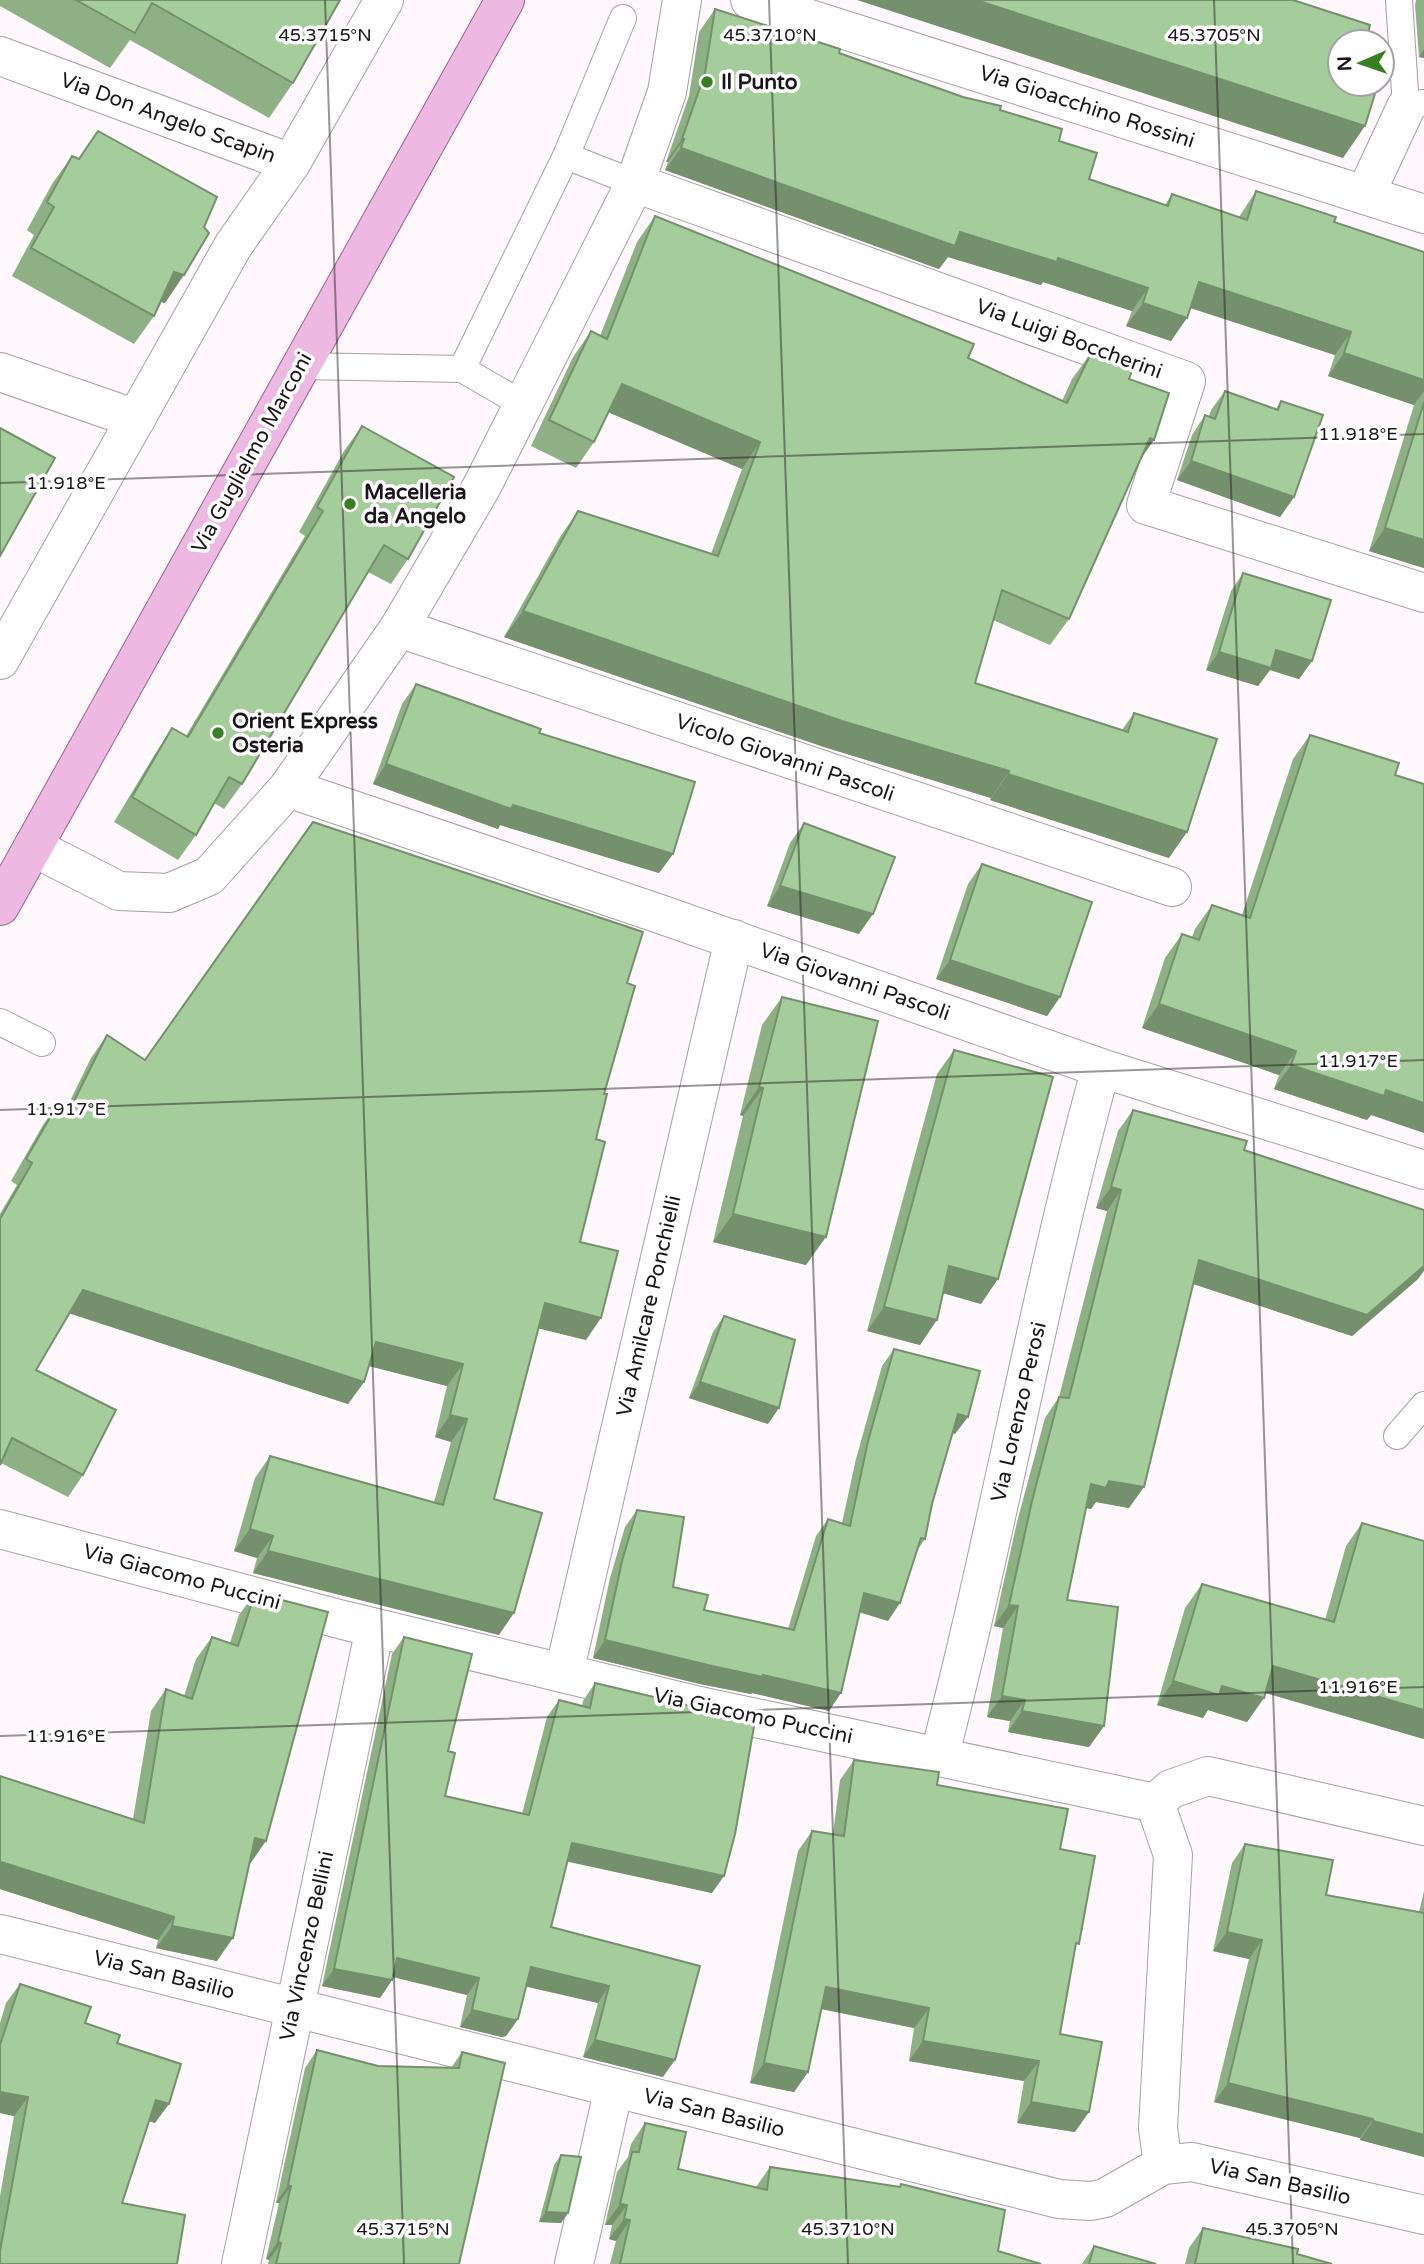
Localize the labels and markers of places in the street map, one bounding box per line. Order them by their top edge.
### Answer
place label: Il Punto [721,70,798,95]
marker: Il Punto [699,74,715,90]
place label: Macelleria da Angelo [364,480,467,529]
marker: Macelleria da Angelo [342,496,358,512]
place label: Orient Express Osteria [232,709,378,758]
marker: Orient Express Osteria [210,725,226,741]

